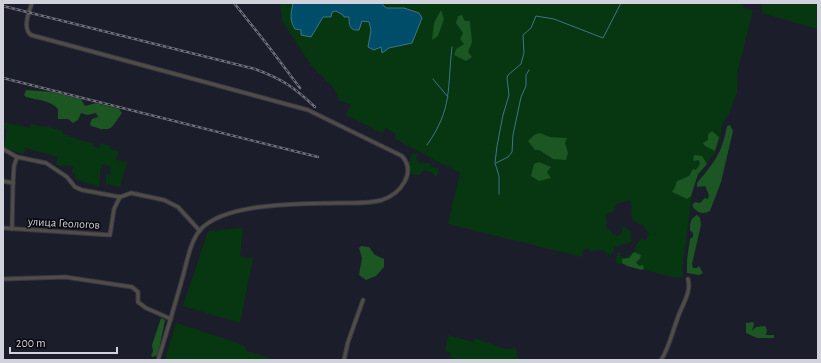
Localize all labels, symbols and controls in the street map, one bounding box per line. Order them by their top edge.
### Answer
street label: улица Геологов [27,215,101,232]
scale bar [10,329,117,355]
text: 200 m [16,337,46,349]

